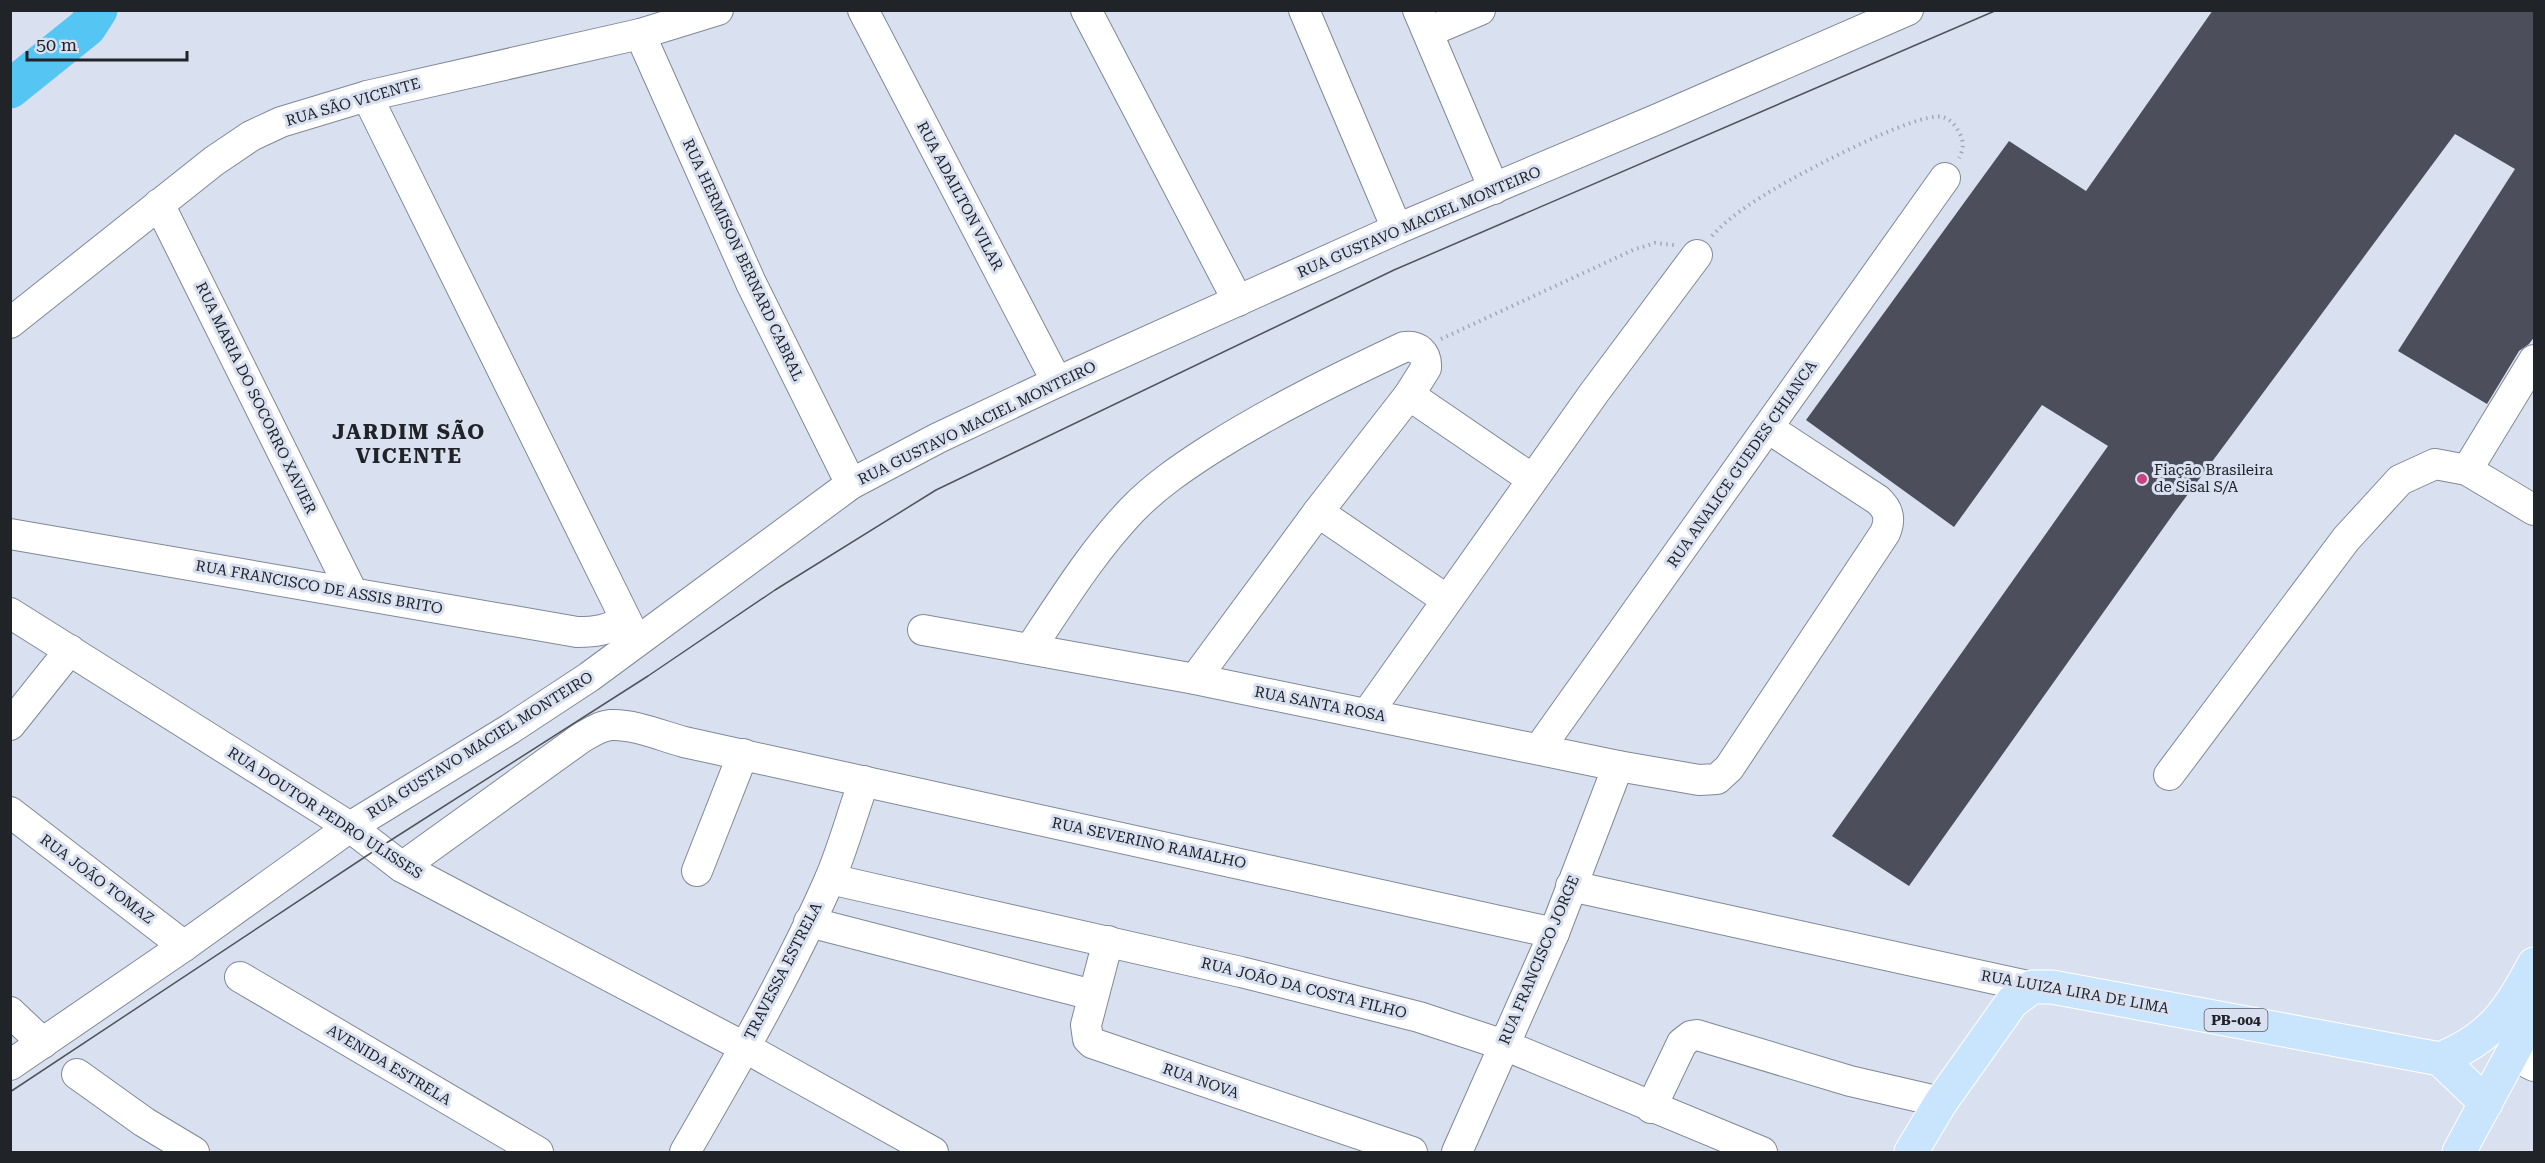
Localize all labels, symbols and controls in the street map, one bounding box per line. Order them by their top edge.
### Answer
scale bar [27,24,188,62]
text: 50 m [36,34,77,55]
street label: RUA SÃO VICENTE [284,74,422,130]
street label: RUA ADAILTON VILAR [913,118,1007,274]
street label: RUA HERMISON BERNARD CABRAL [679,136,807,384]
street label: RUA GUSTAVO MACIEL MONTEIRO [1294,162,1544,282]
street label: RUA MARIA DO SOCORRO XAVIER [192,279,320,517]
street label: RUA GUSTAVO MACIEL MONTEIRO [855,357,1099,489]
street label: RUA ANALICE GUEDES CHIANCA [1663,357,1821,571]
district label: JARDIM SÃO VICENTE [332,419,486,468]
place label: Fiação Brasileira de Sisal S/A [2154,461,2273,496]
marker: Fiação Brasileira de Sisal S/A [2135,472,2149,486]
street label: RUA FRANCISCO DE ASSIS BRITO [194,556,444,618]
street label: RUA GUSTAVO MACIEL MONTEIRO [364,668,596,822]
street label: RUA SANTA ROSA [1253,682,1388,726]
street label: RUA DOUTOR PEDRO ULISSES [224,743,426,883]
street label: RUA SEVERINO RAMALHO [1050,814,1248,872]
street label: RUA JOÃO TOMAZ [37,830,157,928]
street label: RUA FRANCISCO JORGE [1495,873,1583,1047]
street label: TRAVESSA ESTRELA [741,899,826,1043]
street label: RUA JOÃO DA COSTA FILHO [1199,954,1409,1022]
street label: RUA LUIZA LIRA DE LIMA [1979,967,2171,1018]
road number: PB-004 [2204,1009,2268,1031]
street label: AVENIDA ESTRELA [324,1021,455,1109]
street label: RUA NOVA [1160,1060,1242,1103]

